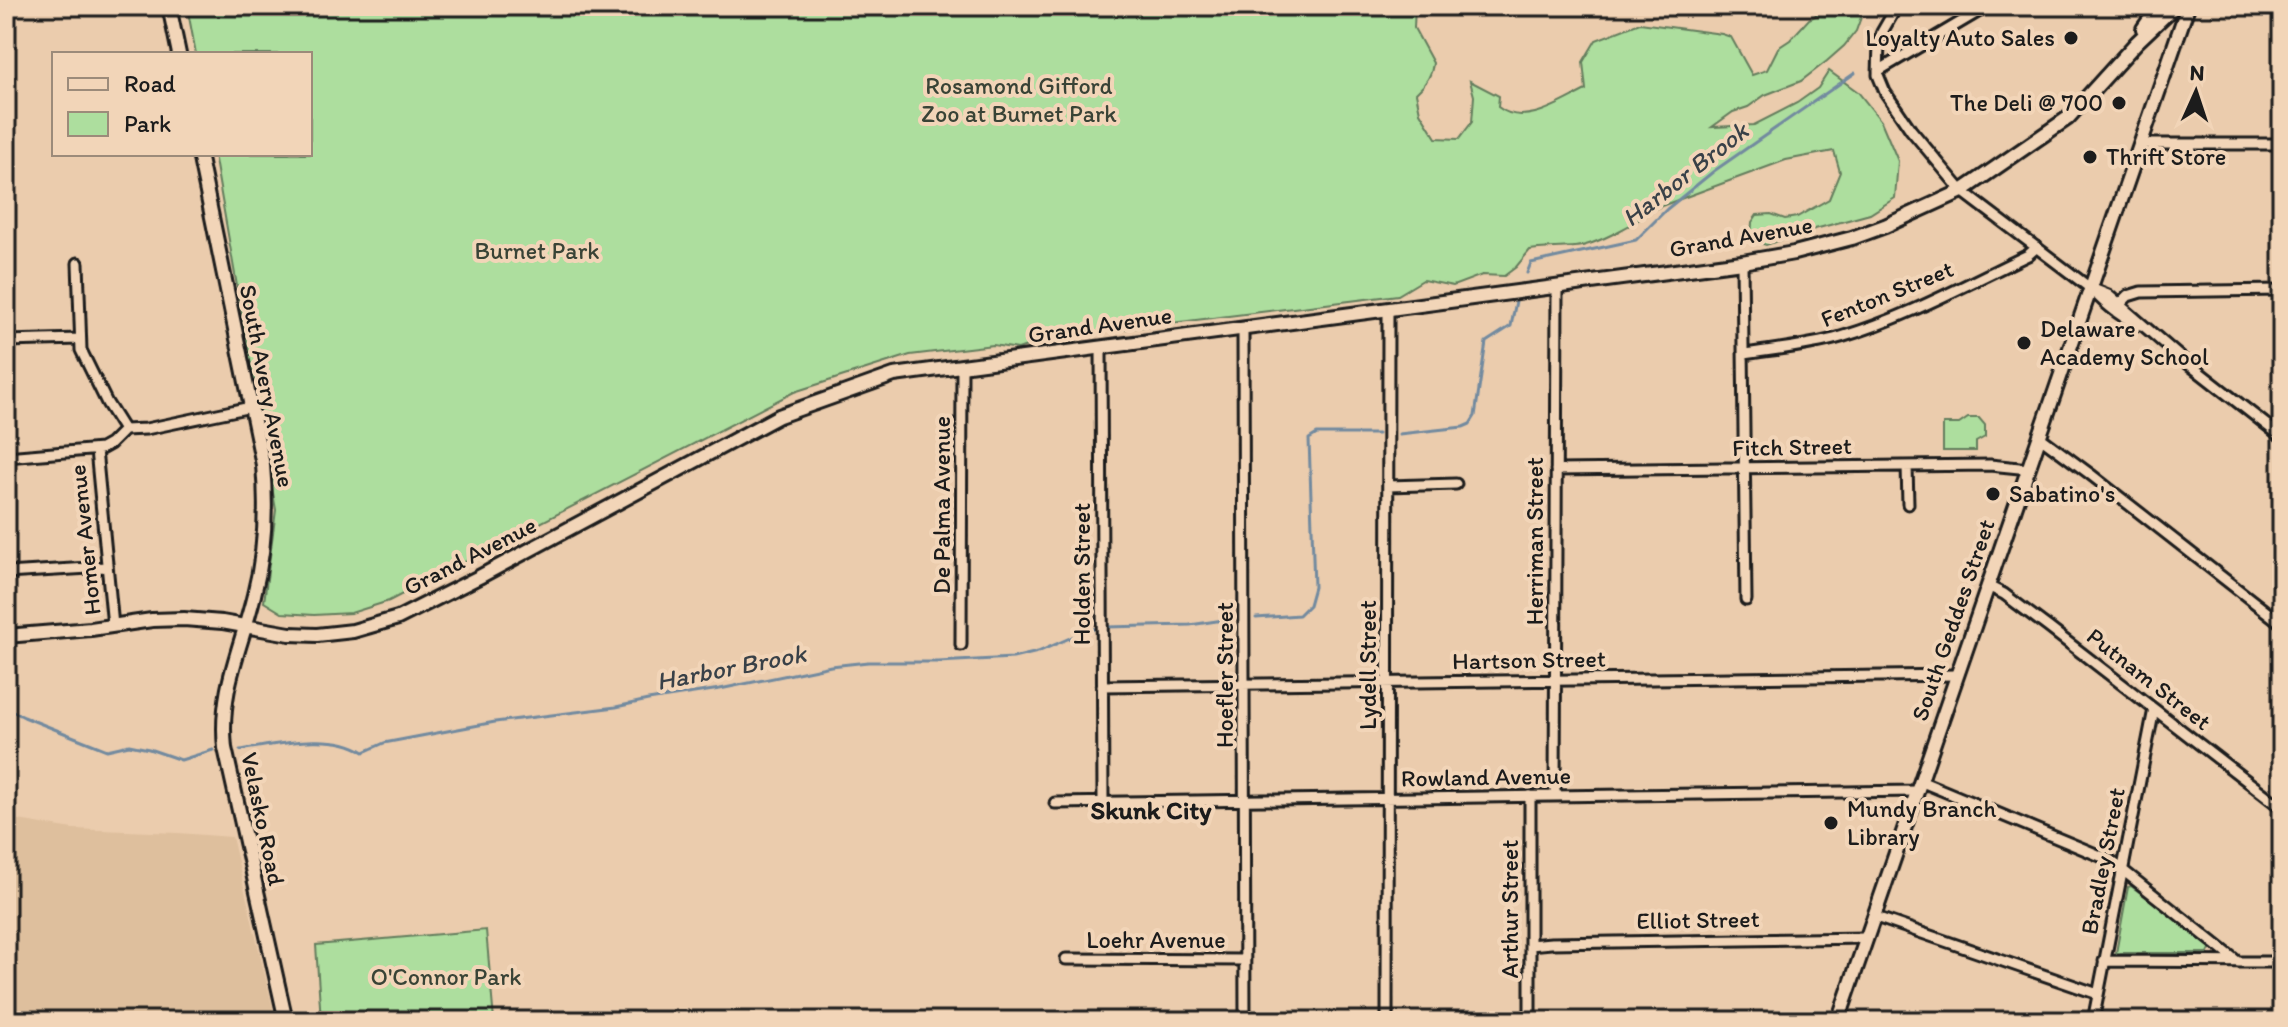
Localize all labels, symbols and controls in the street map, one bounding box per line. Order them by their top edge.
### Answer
place label: Loyalty Auto Sales [1865,23,2055,52]
marker: Loyalty Auto Sales [2062,29,2080,47]
legend [52,52,312,156]
north arrow [2156,52,2236,132]
text: N [2189,59,2205,86]
text: Road [124,69,176,98]
park label: Rosamond Gifford Zoo at Burnet Park [921,71,1117,128]
place label: The Deli @ 700 [1950,88,2103,117]
marker: The Deli @ 700 [2110,94,2128,112]
text: Park [124,109,171,138]
water label: Harbor Brook [1615,114,1756,233]
place label: Thrift Store [2106,142,2226,171]
marker: Thrift Store [2081,148,2099,166]
street label: Grand Avenue [1667,210,1815,263]
park label: Burnet Park [475,236,599,265]
street label: Fenton Street [1816,254,1957,333]
street label: South Avery Avenue [234,282,301,490]
street label: Grand Avenue [1026,300,1174,349]
place label: Delaware Academy School [2040,314,2209,371]
marker: Delaware Academy School [2015,334,2033,352]
street label: De Palma Avenue [927,416,956,594]
street label: Fitch Street [1732,431,1852,462]
street label: Herriman Street [1520,457,1549,625]
street label: Homer Avenue [62,463,107,617]
place label: Sabatino's [2009,479,2115,508]
marker: Sabatino's [1984,485,2002,503]
street label: Holden Street [1067,503,1096,645]
street label: Grand Avenue [399,510,541,601]
street label: South Geddes Street [1904,515,2001,725]
street label: Lydell Street [1353,600,1382,730]
street label: Hoefler Street [1210,602,1239,748]
street label: Putnam Street [2081,621,2217,736]
water label: Harbor Brook [654,636,810,697]
street label: Hartson Street [1452,644,1606,675]
street label: Velasko Road [235,750,292,888]
street label: Rowland Avenue [1401,761,1571,792]
street label: Bradley Street [2074,785,2131,937]
district label: Skunk City [1091,794,1212,826]
place label: Mundy Branch Library [1847,794,1997,851]
marker: Mundy Branch Library [1822,814,1840,832]
street label: Arthur Street [1495,840,1524,978]
street label: Elliot Street [1636,904,1760,935]
street label: Loehr Avenue [1086,925,1226,954]
park label: O'Connor Park [370,962,522,991]

